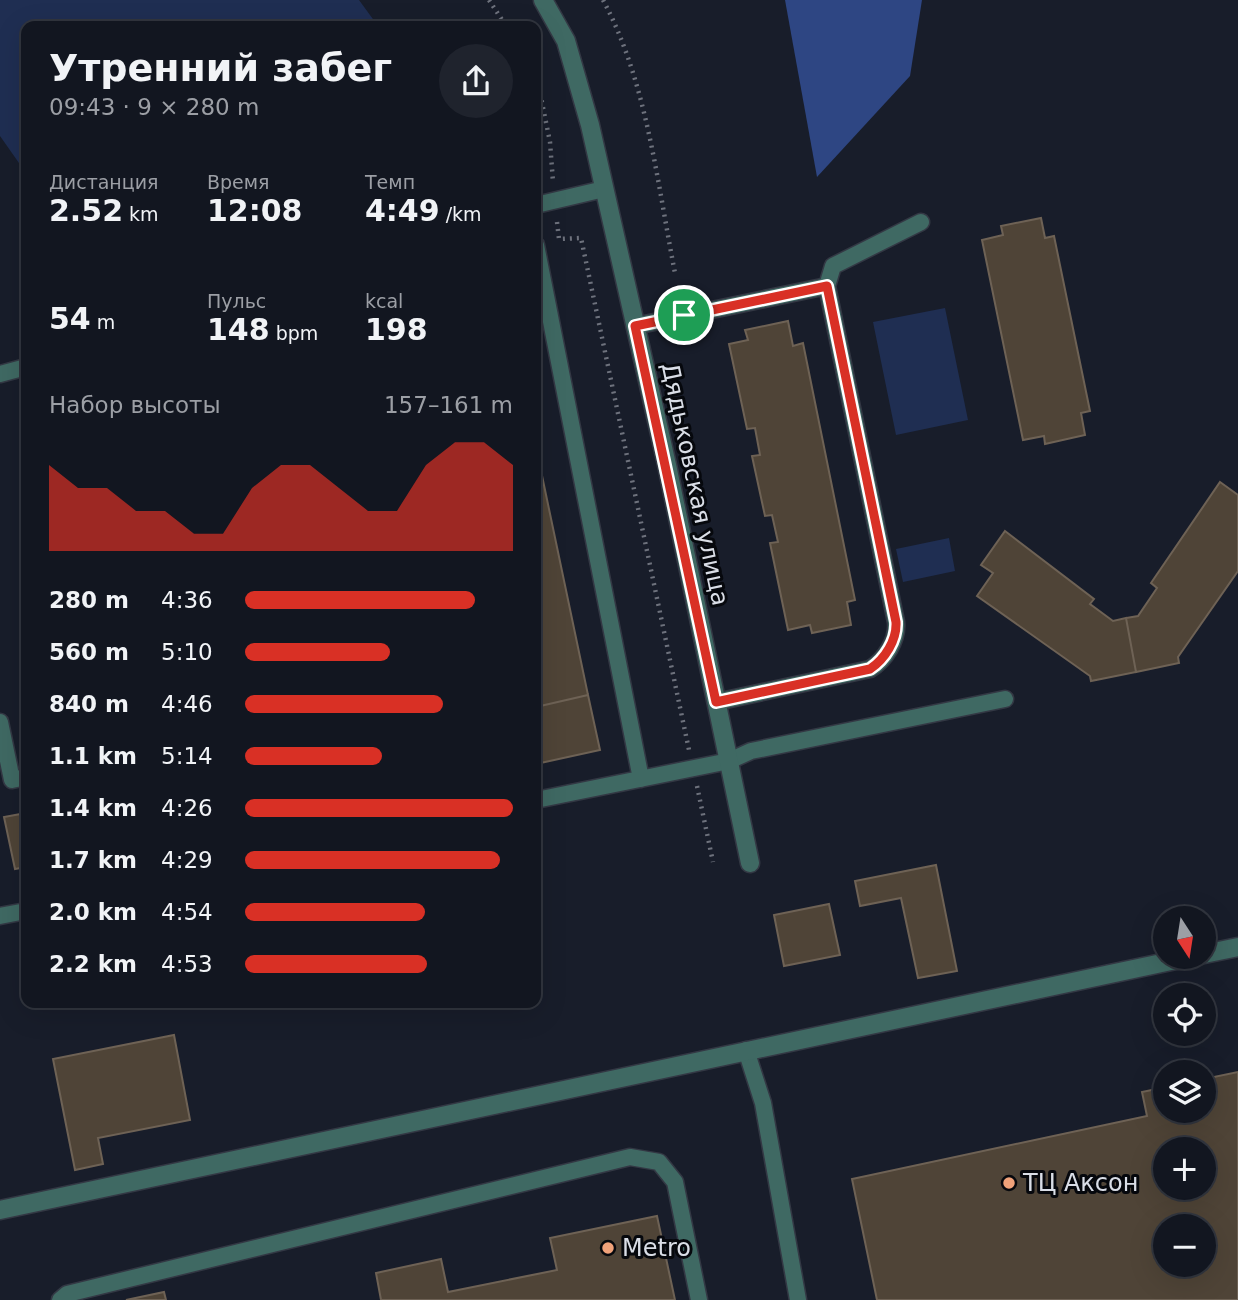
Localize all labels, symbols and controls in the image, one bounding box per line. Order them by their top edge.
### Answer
button: share [439,44,513,118]
text: Утренний забег [49,46,392,90]
text: 09:43 · 9 × 280 m [49,94,259,120]
text: Дистанция [49,171,158,193]
text: Время [207,171,270,193]
text: Темп [365,171,415,193]
text: 2.52 [49,193,123,228]
text: 12:08 [207,193,303,228]
text: 4:49 [365,193,440,228]
text: km [123,203,159,225]
text: /km [440,203,482,225]
pin [654,285,714,345]
text: Пульс [207,290,266,312]
text: kcal [365,290,403,312]
icon: arrive [665,296,703,334]
text: 54 [49,301,91,336]
text: m [91,311,115,333]
text: 148 [207,312,270,347]
text: 198 [365,312,428,347]
text: bpm [270,322,318,344]
street label: Дядьковская улица [656,360,734,608]
text: Набор высоты [49,392,221,418]
text: 157–161 m [384,392,513,418]
text: 280 m [49,587,129,613]
text: 4:36 [161,587,213,613]
text: 560 m [49,639,129,665]
text: 5:10 [161,639,213,665]
text: 840 m [49,691,129,717]
text: 4:46 [161,691,213,717]
text: 1.1 km [49,743,137,769]
text: 5:14 [161,743,213,769]
text: 1.4 km [49,795,137,821]
text: 4:26 [161,795,213,821]
text: 1.7 km [49,847,137,873]
text: 4:29 [161,847,213,873]
text: 2.0 km [49,899,137,925]
text: 4:54 [161,899,213,925]
north arrow [1153,906,1216,970]
map controls [1153,906,1216,1277]
text: 2.2 km [49,951,137,977]
text: 4:53 [161,951,213,977]
button: locate [1153,983,1216,1046]
button: layers [1153,1060,1216,1123]
button: + [1153,1137,1216,1200]
place label: ТЦ Аксон [1022,1169,1138,1197]
marker: ТЦ Аксон [1001,1175,1017,1191]
button: − [1153,1214,1216,1277]
place label: Metro [622,1234,691,1262]
marker: Metro [600,1240,616,1256]

